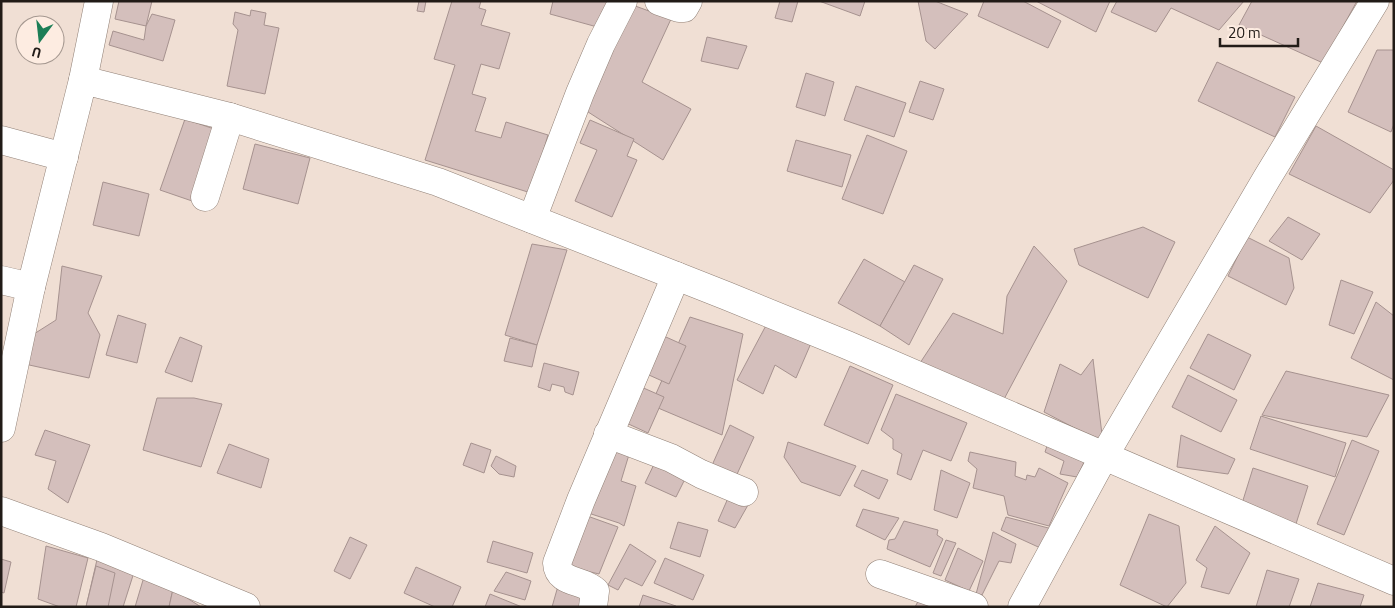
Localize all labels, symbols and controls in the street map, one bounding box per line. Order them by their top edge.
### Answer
north arrow [15,15,65,65]
scale bar [1220,15,1298,47]
text: 20 m [1228,21,1261,44]
text: U [29,42,44,64]

